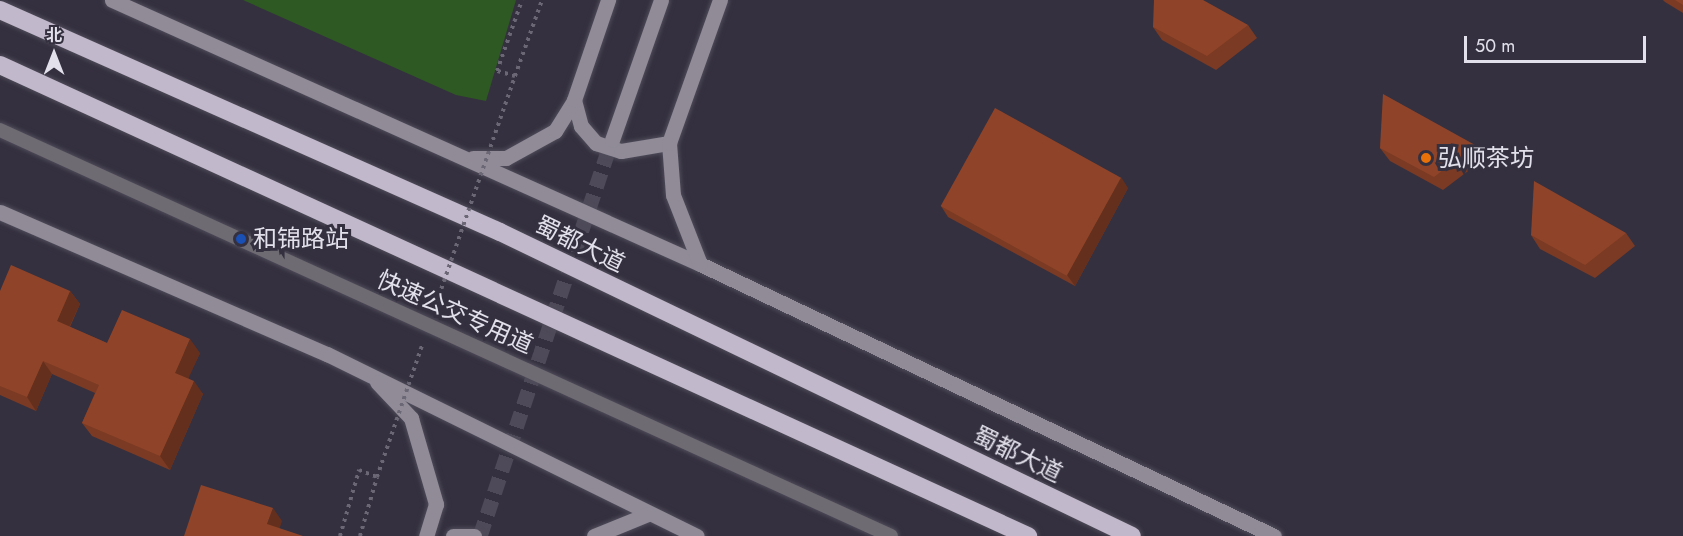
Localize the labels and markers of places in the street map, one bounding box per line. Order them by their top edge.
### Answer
place label: 弘顺茶坊 [1438,144,1534,172]
marker: 弘顺茶坊 [1419,151,1433,165]
place label: 和锦路站 [253,225,349,253]
marker: 和锦路站 [234,232,248,246]

